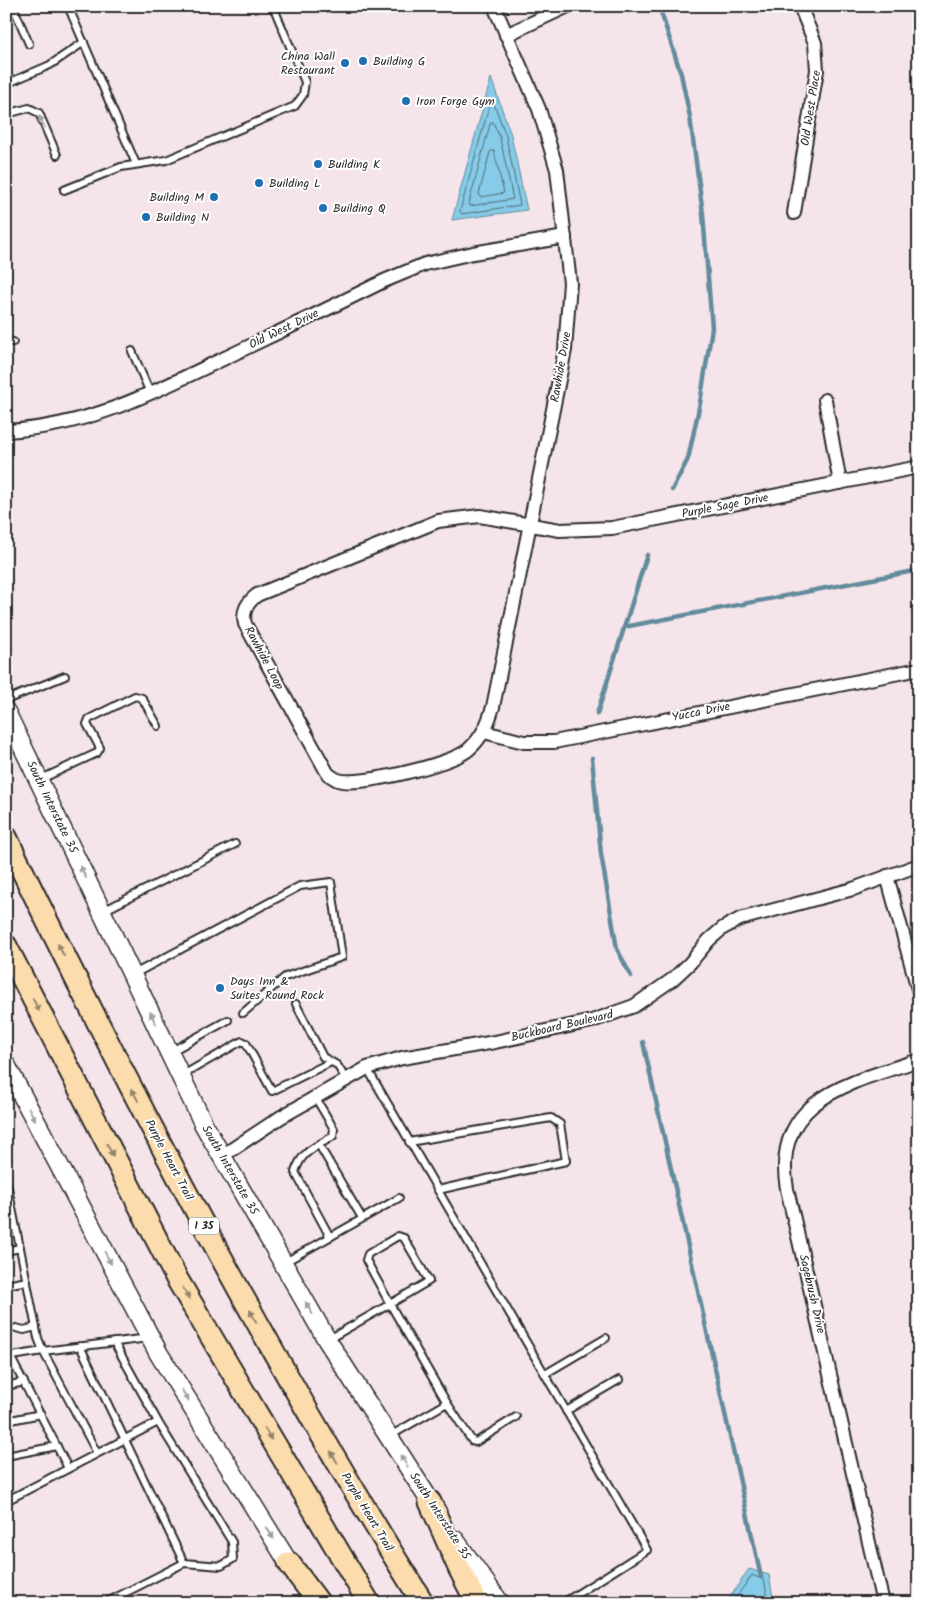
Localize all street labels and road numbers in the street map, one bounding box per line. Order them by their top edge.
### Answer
street label: Old West Place [796,68,826,147]
street label: Old West Drive [246,304,323,354]
street label: Rawhide Drive [545,330,577,404]
street label: Purple Sage Drive [680,488,771,524]
street label: Rawhide Loop [239,623,289,693]
street label: Yucca Drive [670,697,732,727]
street label: South Interstate 35 [21,757,83,858]
street label: Buckboard Boulevard [509,1005,616,1047]
street label: Purple Heart Trail [140,1116,198,1204]
street label: South Interstate 35 [196,1121,264,1220]
road number: I 35 [189,1218,219,1234]
street label: Sagebrush Drive [794,1253,830,1336]
street label: South Interstate 35 [404,1468,476,1565]
street label: Purple Heart Trail [336,1469,398,1555]

